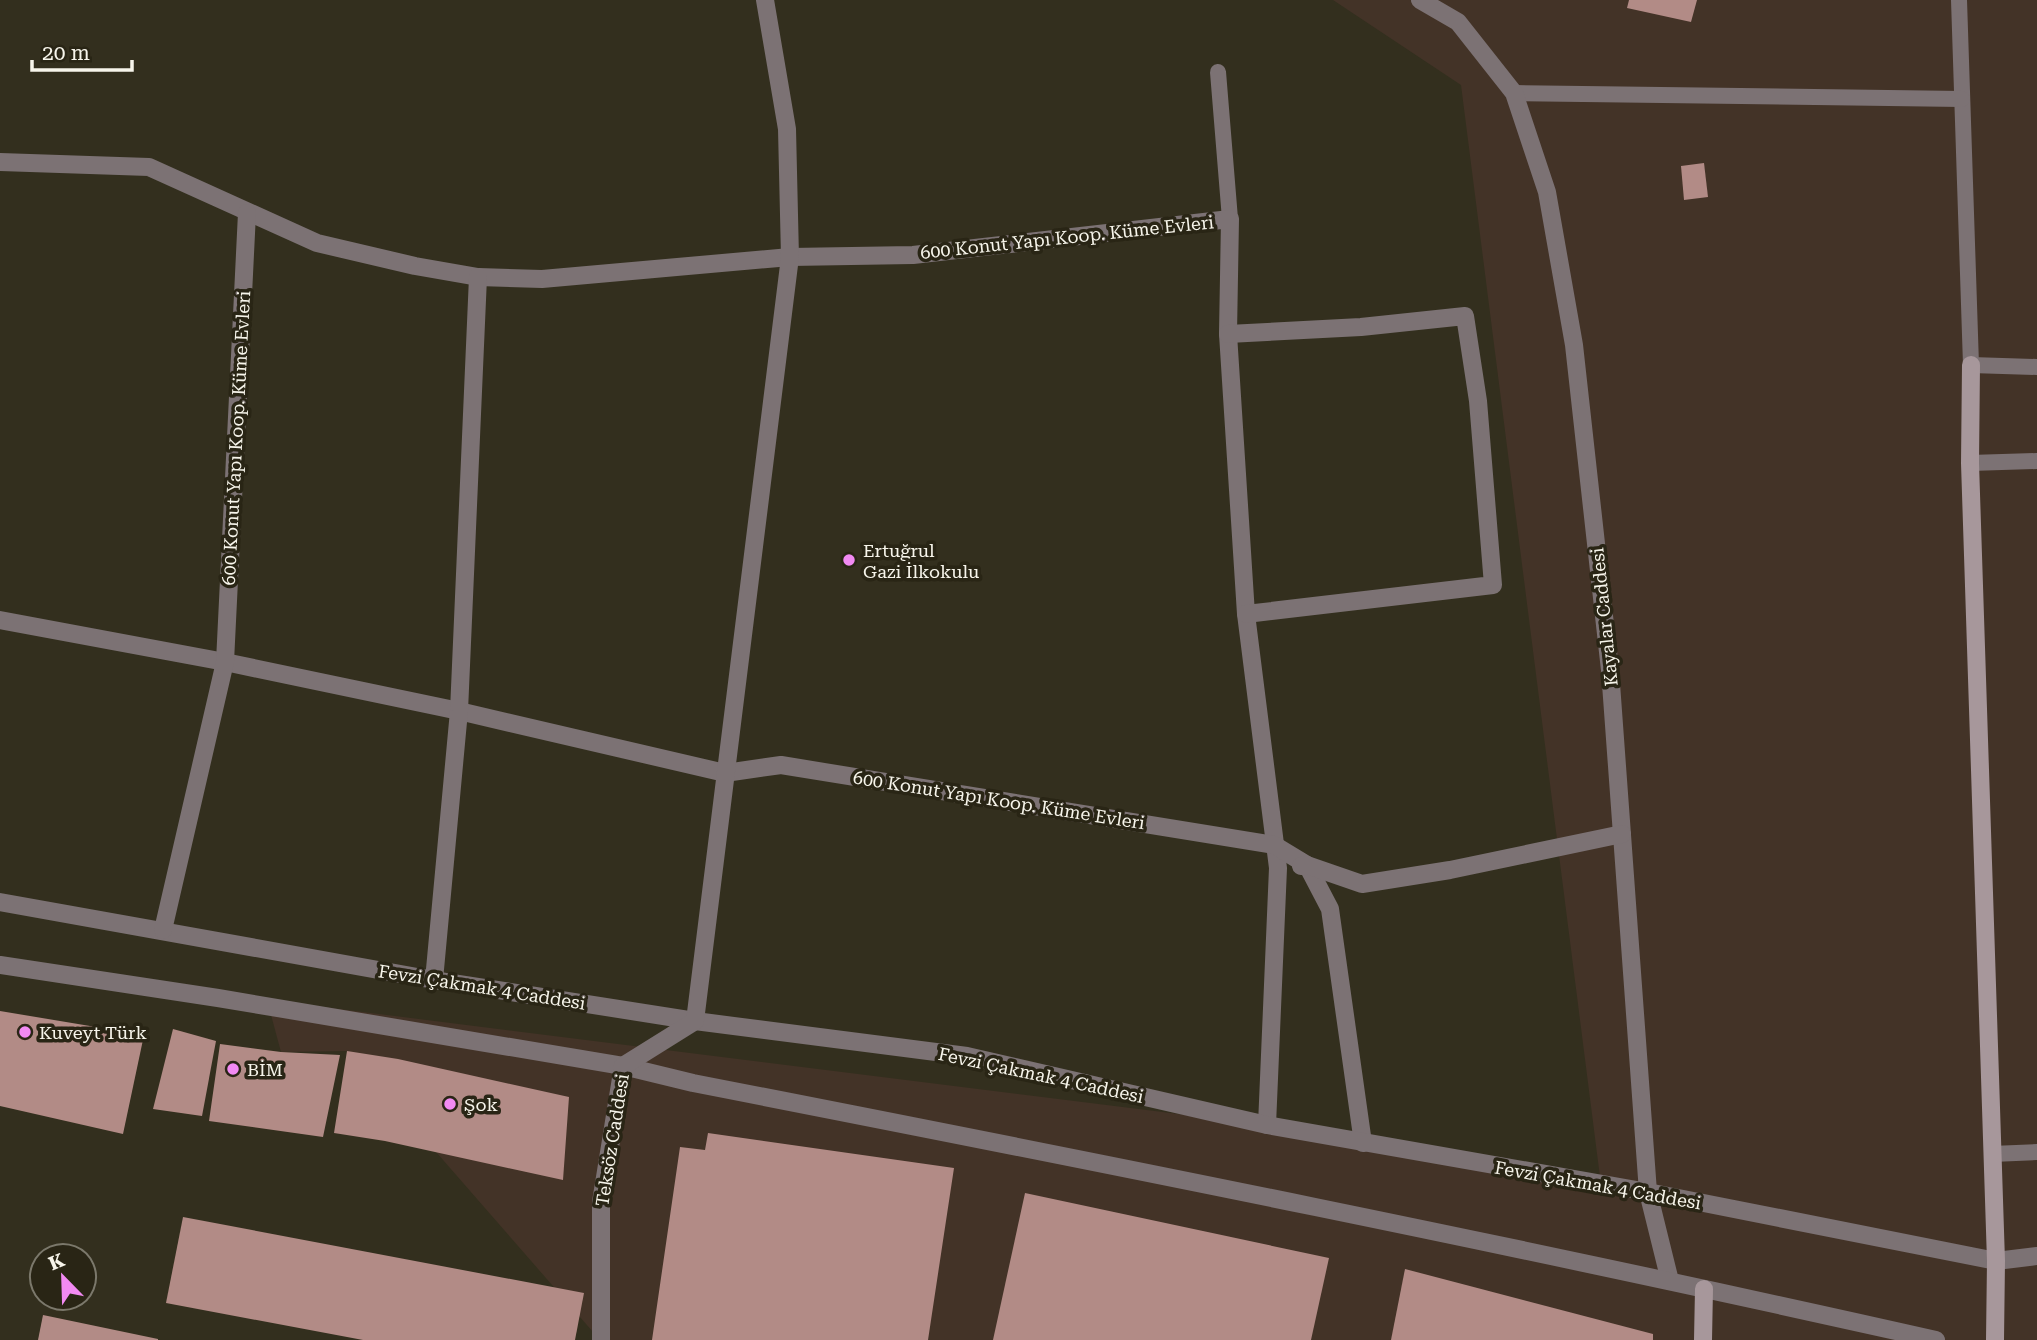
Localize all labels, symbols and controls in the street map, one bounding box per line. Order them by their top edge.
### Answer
scale bar [32,28,131,72]
text: 20 m [42,41,90,65]
street label: 600 Konut Yapı Koop. Küme Evleri [919,211,1215,263]
street label: 600 Konut Yapı Koop. Küme Evleri [218,290,254,586]
place label: Ertuğrul Gazi İlkokulu [863,540,979,582]
street label: Kayalar Caddesi [1586,546,1622,687]
marker: Ertuğrul Gazi İlkokulu [841,552,857,568]
street label: 600 Konut Yapı Koop. Küme Evleri [852,767,1147,834]
street label: Fevzi Çakmak 4 Caddesi [377,960,587,1014]
place label: Kuveyt Türk [39,1022,147,1043]
marker: Kuveyt Türk [17,1024,33,1040]
street label: Fevzi Çakmak 4 Caddesi [936,1043,1146,1107]
place label: BİM [247,1059,283,1080]
marker: BİM [225,1061,241,1077]
street label: Teksöz Caddesi [591,1072,633,1208]
place label: Şok [464,1094,498,1115]
marker: Şok [442,1096,458,1112]
street label: Fevzi Çakmak 4 Caddesi [1493,1156,1703,1214]
north arrow [28,1242,98,1312]
text: K [45,1248,68,1275]

